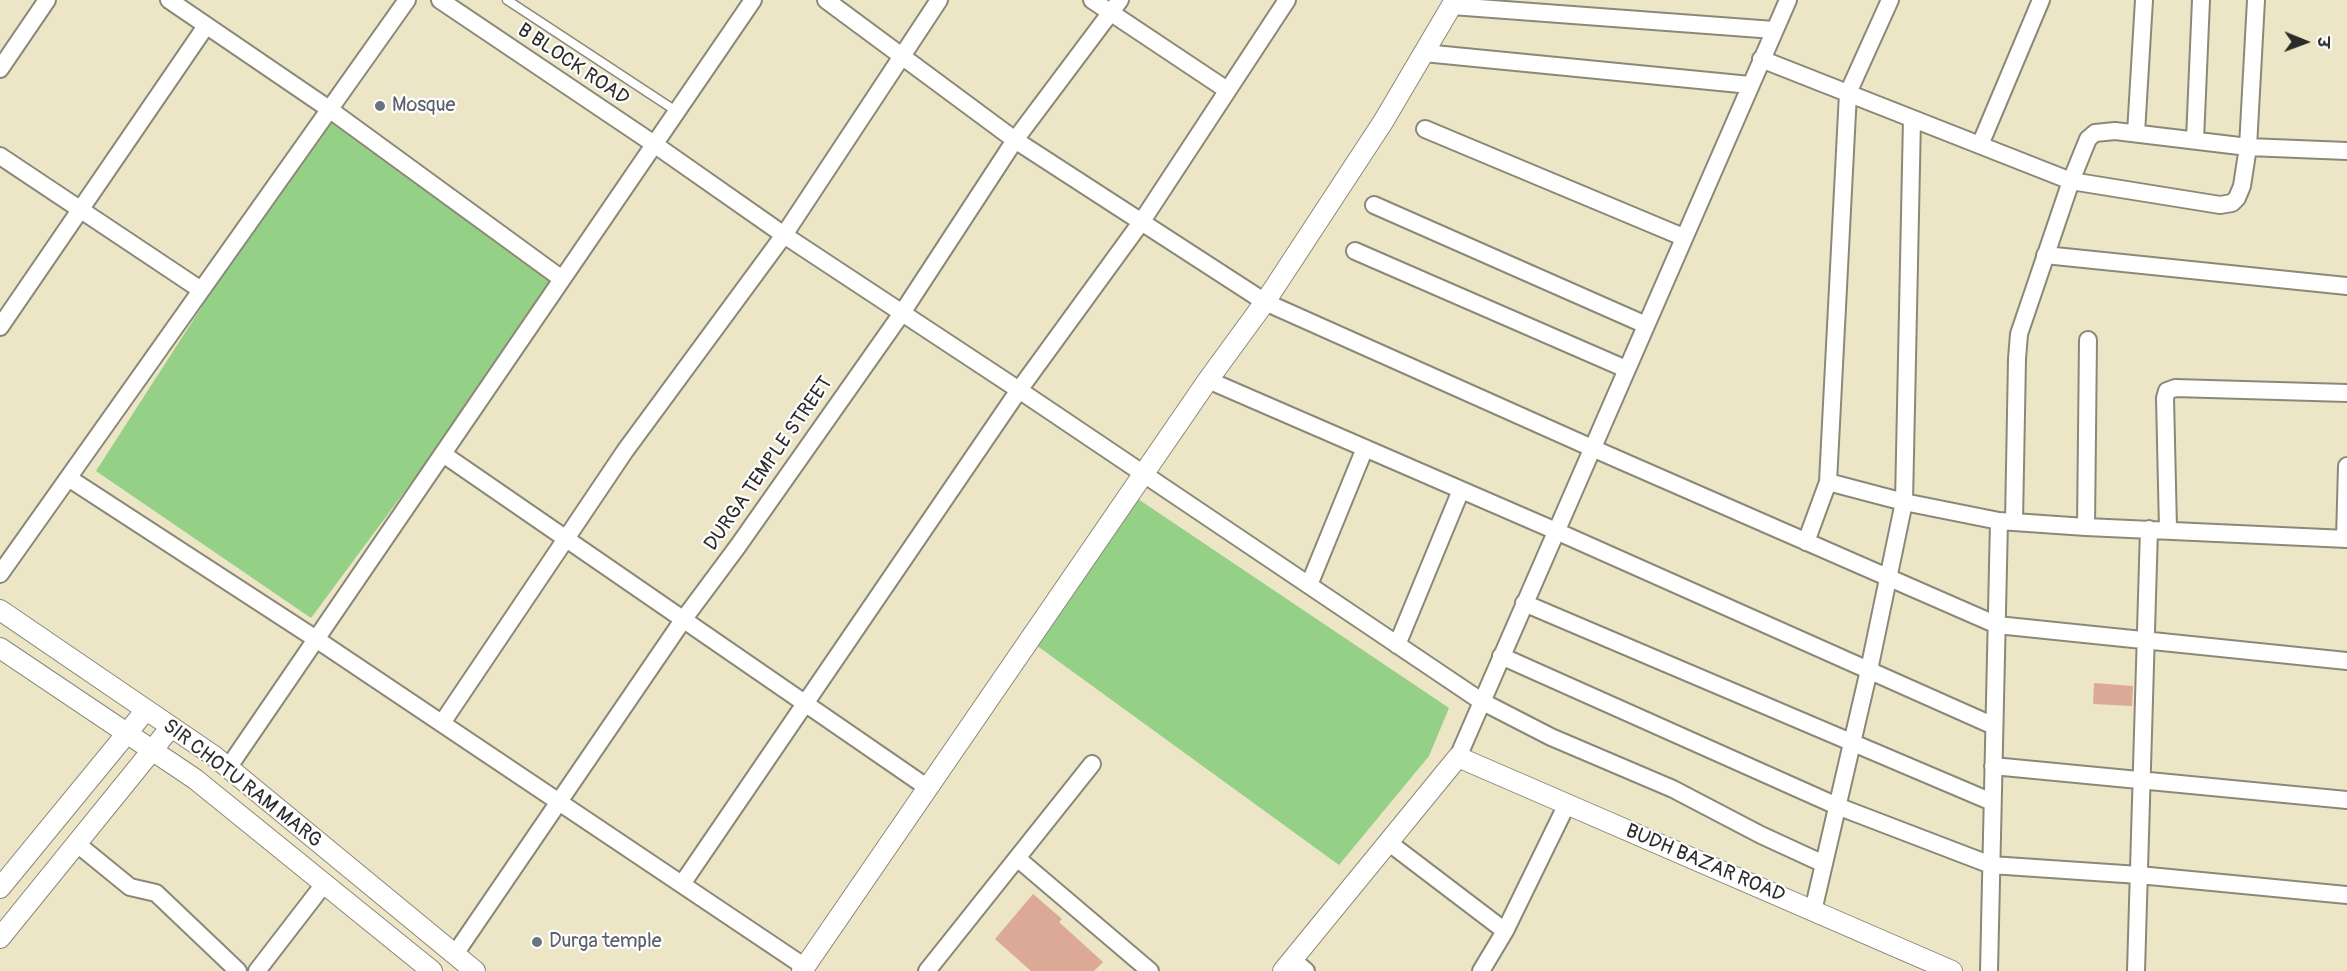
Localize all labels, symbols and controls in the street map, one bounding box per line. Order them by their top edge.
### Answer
north arrow [2275,12,2335,72]
street label: B BLOCK ROAD [513,19,633,111]
text: उ [2313,37,2333,48]
place label: Mosque [392,94,455,118]
marker: Mosque [373,99,387,113]
street label: DURGA TEMPLE STREET [700,372,838,556]
street label: SIR CHOTU RAM MARG [158,714,326,854]
street label: BUDH BAZAR ROAD [1622,820,1788,908]
place label: Durga temple [549,930,662,954]
marker: Durga temple [530,935,544,949]

